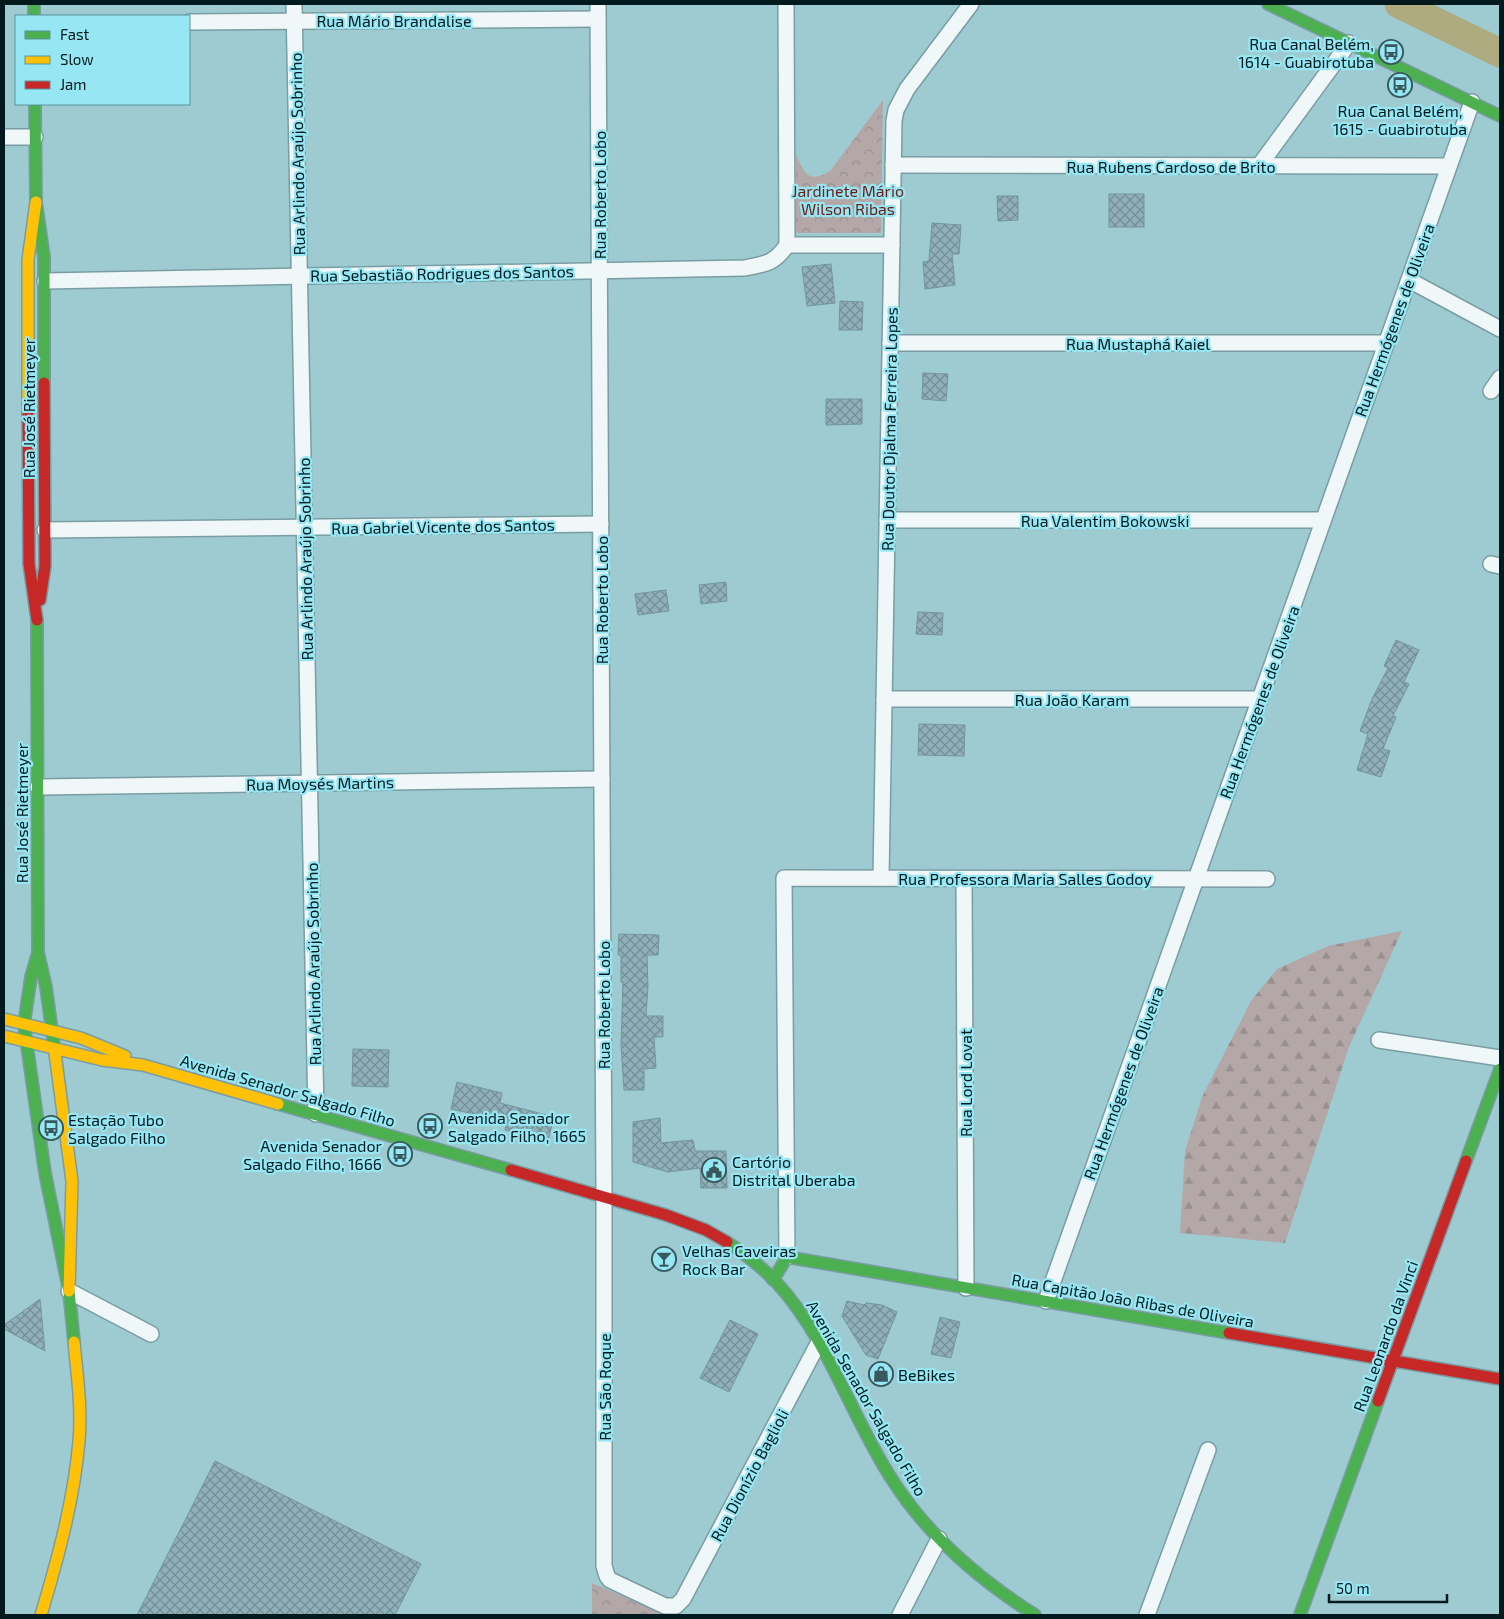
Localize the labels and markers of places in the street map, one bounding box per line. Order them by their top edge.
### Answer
place label: Rua Canal Belém, 1614 - Guabirotuba [1239,34,1374,71]
bus stop icon: Rua Canal Belém, 1614 - Guabirotuba [1378,39,1404,65]
bus stop icon: Rua Canal Belém, 1615 - Guabirotuba [1387,72,1413,98]
place label: Rua Canal Belém, 1615 - Guabirotuba [1333,101,1467,138]
place label: Avenida Senador Salgado Filho, 1665 [448,1108,586,1145]
place label: Estação Tubo Salgado Filho [68,1110,166,1147]
bus stop icon: Avenida Senador Salgado Filho, 1665 [417,1113,443,1139]
bus stop icon: Estação Tubo Salgado Filho [38,1115,64,1141]
place label: Avenida Senador Salgado Filho, 1666 [243,1136,383,1173]
bus stop icon: Avenida Senador Salgado Filho, 1666 [387,1141,413,1167]
place label: Cartório Distrital Uberaba [732,1152,855,1189]
public building icon: Cartório Distrital Uberaba [701,1157,727,1183]
place label: Velhas Caveiras Rock Bar [682,1241,796,1278]
bar icon: Velhas Caveiras Rock Bar [651,1246,677,1272]
shop icon: BeBikes [868,1361,894,1387]
place label: BeBikes [898,1365,955,1384]

